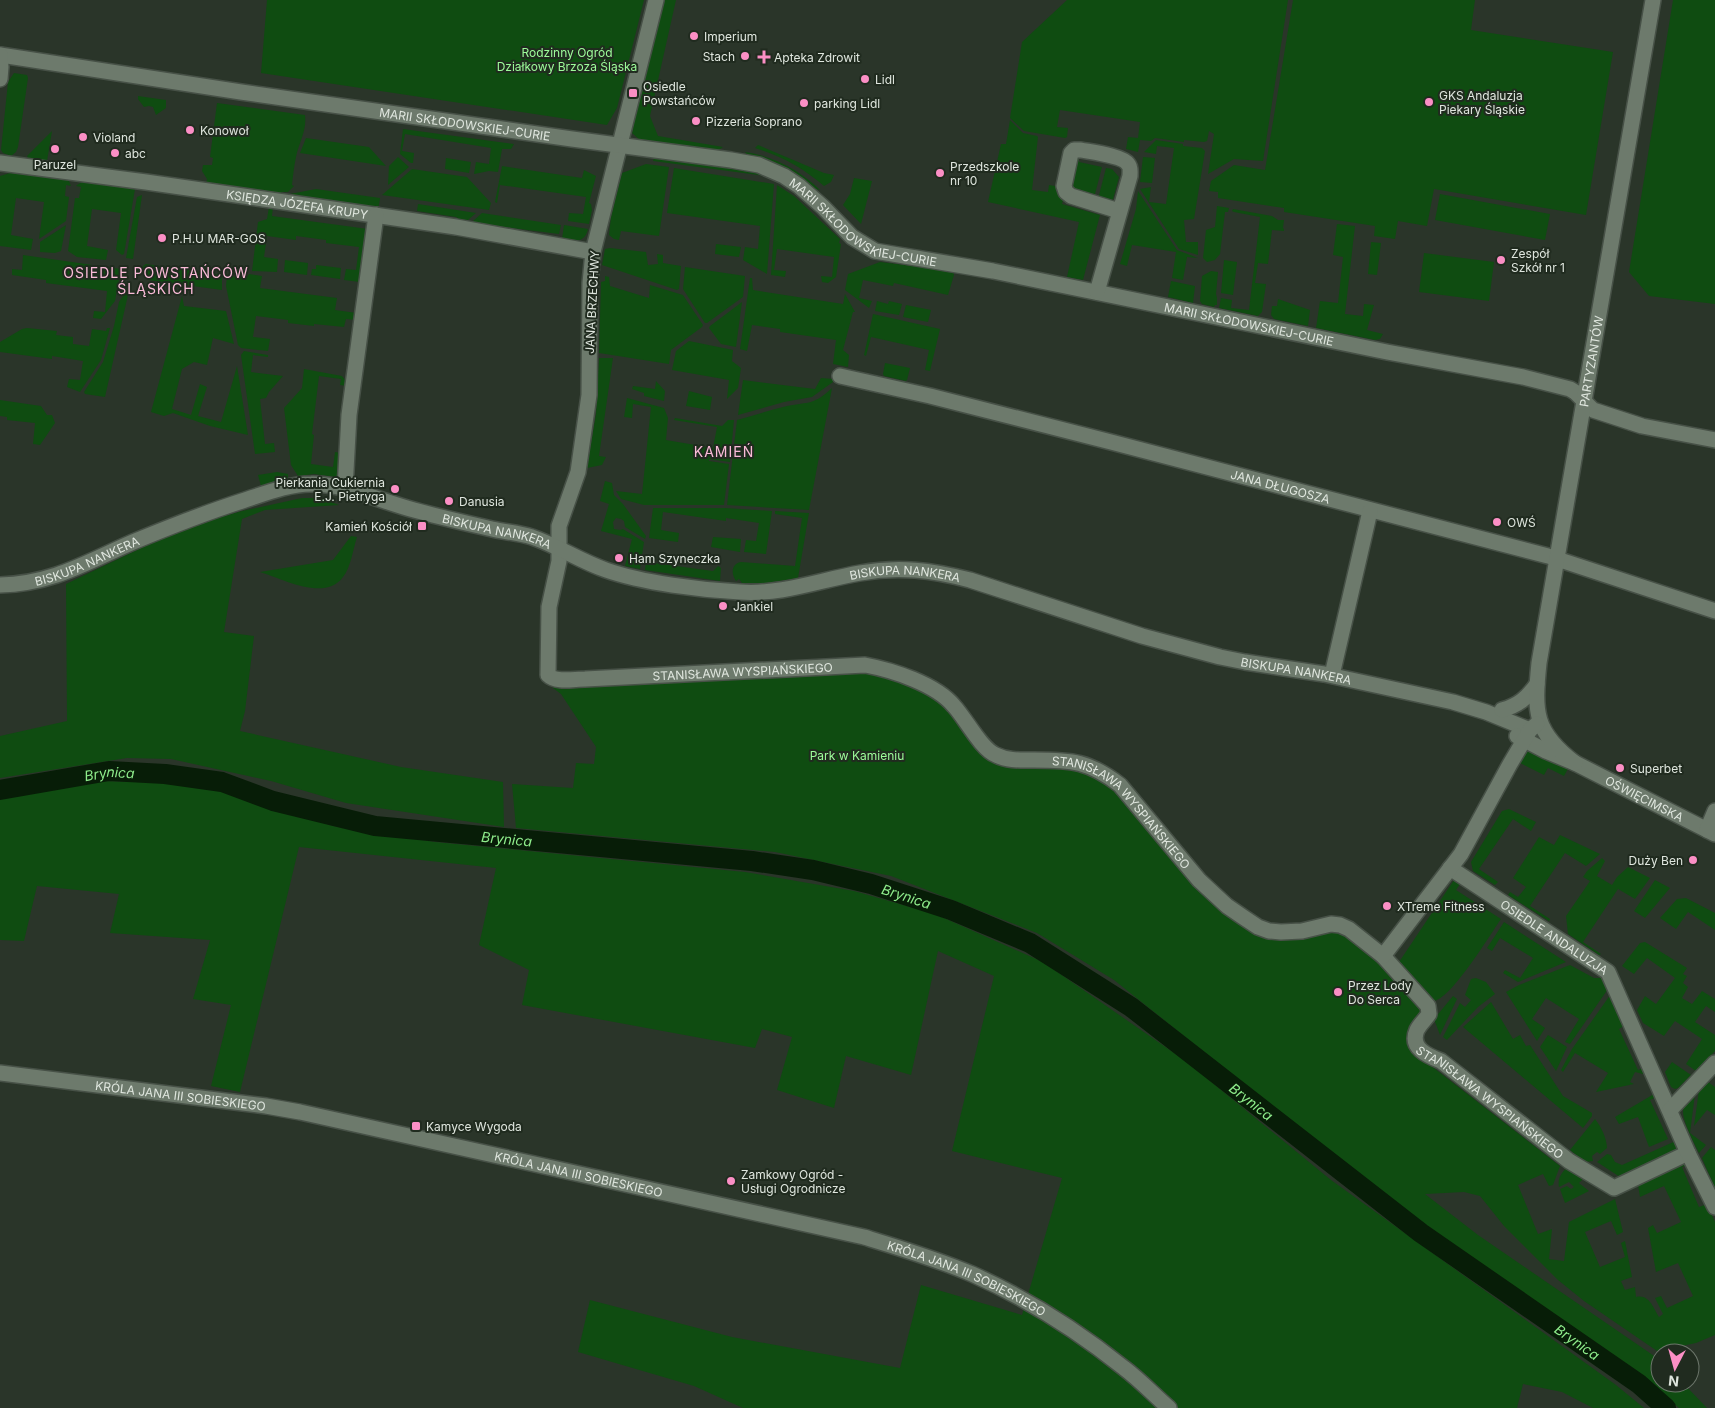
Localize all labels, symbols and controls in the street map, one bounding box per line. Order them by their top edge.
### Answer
place label: Imperium [704,29,757,44]
marker: Imperium [688,30,700,42]
park label: Rodzinny Ogród Działkowy Brzoza Śląska [497,45,637,74]
place label: Stach [703,49,735,64]
marker: Stach [739,50,751,62]
place label: Apteka Zdrowit [774,50,860,65]
marker: Apteka Zdrowit [758,51,770,63]
place label: Lidl [875,72,895,87]
marker: Lidl [859,73,871,85]
place label: Osiedle Powstańców [643,79,715,108]
marker: Osiedle Powstańców [627,87,639,99]
place label: GKS Andaluzja Piekary Śląskie [1439,88,1525,117]
place label: parking Lidl [814,96,880,111]
marker: GKS Andaluzja Piekary Śląskie [1423,96,1435,108]
marker: parking Lidl [798,97,810,109]
street label: MARII SKŁODOWSKIEJ-CURIE [378,104,551,143]
place label: Pizzeria Soprano [706,114,802,129]
marker: Pizzeria Soprano [690,115,702,127]
place label: Konowoł [200,123,249,138]
marker: Konowoł [184,124,196,136]
place label: Violand [93,130,135,145]
marker: Violand [77,131,89,143]
marker: Paruzel [49,143,61,155]
place label: abc [125,146,146,161]
marker: abc [109,147,121,159]
place label: Paruzel [34,157,76,172]
place label: Przedszkole nr 10 [950,159,1019,188]
marker: Przedszkole nr 10 [934,167,946,179]
street label: MARII SKŁODOWSKIEJ-CURIE [787,174,938,269]
street label: KSIĘDZA JÓZEFA KRUPY [225,186,369,222]
place label: P.H.U MAR-GOS [172,231,266,246]
marker: P.H.U MAR-GOS [156,232,168,244]
place label: Zespół Szkół nr 1 [1511,246,1565,275]
street label: JANA BRZECHWY [582,250,602,354]
marker: Zespół Szkół nr 1 [1495,254,1507,266]
district label: OSIEDLE POWSTAŃCÓW ŚLĄSKICH [63,264,249,297]
street label: MARII SKŁODOWSKIEJ-CURIE [1163,299,1335,348]
street label: PARTYZANTÓW [1576,314,1606,408]
district label: KAMIEŃ [694,443,754,460]
street label: JANA DŁUGOSZA [1229,466,1332,506]
place label: Pierkania Cukiernia E.J. Pietryga [276,475,385,504]
marker: Pierkania Cukiernia E.J. Pietryga [389,483,401,495]
place label: Danusia [459,494,505,509]
marker: Danusia [443,495,455,507]
street label: BISKUPA NANKERA [441,510,554,552]
place label: OWŚ [1507,515,1536,530]
marker: OWŚ [1491,516,1503,528]
place label: Kamień Kościół [325,519,412,534]
marker: Kamień Kościół [416,520,428,532]
street label: BISKUPA NANKERA [33,533,141,588]
place label: Ham Szyneczka [629,551,720,566]
marker: Ham Szyneczka [613,552,625,564]
street label: BISKUPA NANKERA [848,562,962,585]
place label: Jankiel [733,599,773,614]
marker: Jankiel [717,600,729,612]
street label: BISKUPA NANKERA [1240,654,1353,687]
street label: STANISŁAWA WYSPIAŃSKIEGO [652,659,833,683]
park label: Park w Kamieniu [810,748,904,763]
street label: STANISŁAWA WYSPIAŃSKIEGO [1052,753,1194,872]
place label: Superbet [1630,761,1682,776]
water label: Brynica [83,762,136,784]
marker: Superbet [1614,762,1626,774]
street label: OŚWIĘCIMSKA [1603,772,1686,824]
water label: Brynica [481,827,533,849]
place label: Duży Ben [1629,853,1683,868]
marker: Duży Ben [1687,854,1699,866]
water label: Brynica [880,880,934,912]
street label: OSIEDLE ANDALUZJA [1498,896,1611,977]
place label: XTreme Fitness [1397,899,1485,914]
marker: XTreme Fitness [1381,900,1393,912]
place label: Przez Lody Do Serca [1348,978,1412,1007]
marker: Przez Lody Do Serca [1332,986,1344,998]
street label: STANISŁAWA WYSPIAŃSKIEGO [1413,1042,1567,1162]
street label: KRÓLA JANA III SOBIESKIEGO [95,1077,267,1113]
water label: Brynica [1226,1079,1277,1124]
place label: Kamyce Wygoda [426,1119,522,1134]
marker: Kamyce Wygoda [410,1120,422,1132]
street label: KRÓLA JANA III SOBIESKIEGO [493,1148,664,1200]
place label: Zamkowy Ogród - Usługi Ogrodnicze [741,1167,845,1196]
marker: Zamkowy Ogród - Usługi Ogrodnicze [725,1175,737,1187]
street label: KRÓLA JANA III SOBIESKIEGO [886,1237,1049,1319]
water label: Brynica [1552,1320,1604,1363]
north arrow [1650,1343,1700,1393]
text: N [1667,1372,1680,1390]

